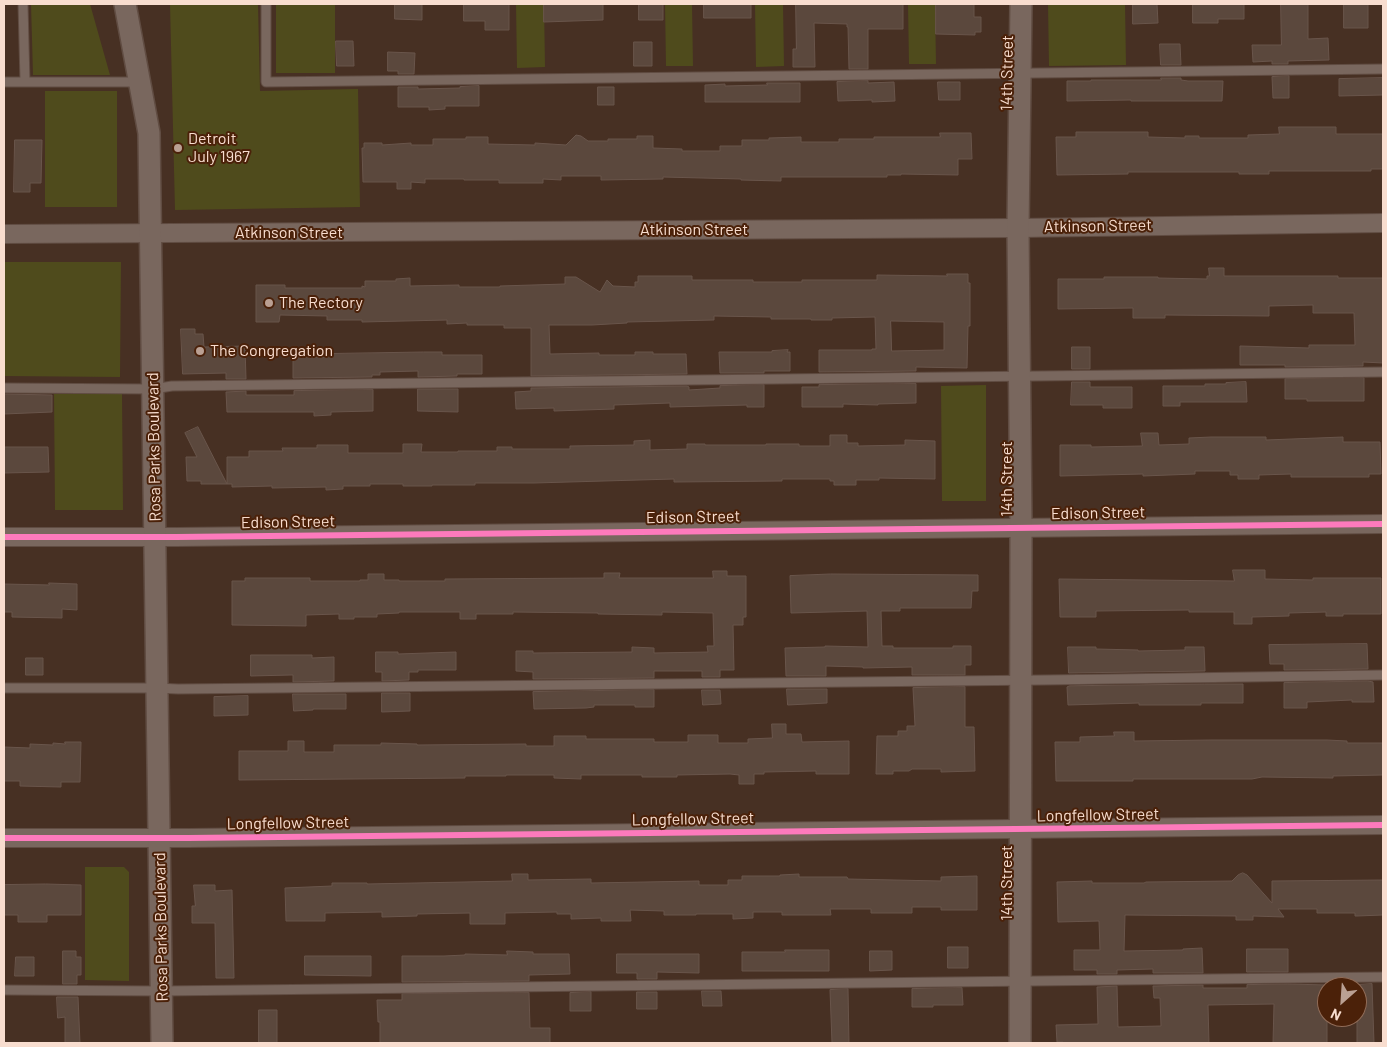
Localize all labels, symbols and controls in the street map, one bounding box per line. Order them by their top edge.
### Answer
street label: 14th Street [997,35,1017,111]
place label: Detroit July 1967 [188,129,250,167]
marker: Detroit July 1967 [172,142,184,154]
street label: Atkinson Street [1044,215,1152,237]
street label: Atkinson Street [640,220,748,240]
street label: Atkinson Street [235,223,343,243]
place label: The Rectory [279,293,363,313]
marker: The Rectory [263,297,275,309]
place label: The Congregation [210,341,333,361]
marker: The Congregation [194,345,206,357]
street label: Rosa Parks Boulevard [143,372,165,522]
street label: 14th Street [997,441,1017,517]
street label: Edison Street [1051,503,1145,523]
street label: Edison Street [646,507,740,527]
street label: Edison Street [241,512,335,532]
street label: Longfellow Street [1037,804,1159,826]
street label: Longfellow Street [632,808,754,830]
street label: Longfellow Street [227,812,349,834]
street label: 14th Street [997,845,1017,921]
street label: Rosa Parks Boulevard [150,852,172,1002]
north arrow [1317,977,1367,1027]
text: N [1328,1005,1344,1025]

